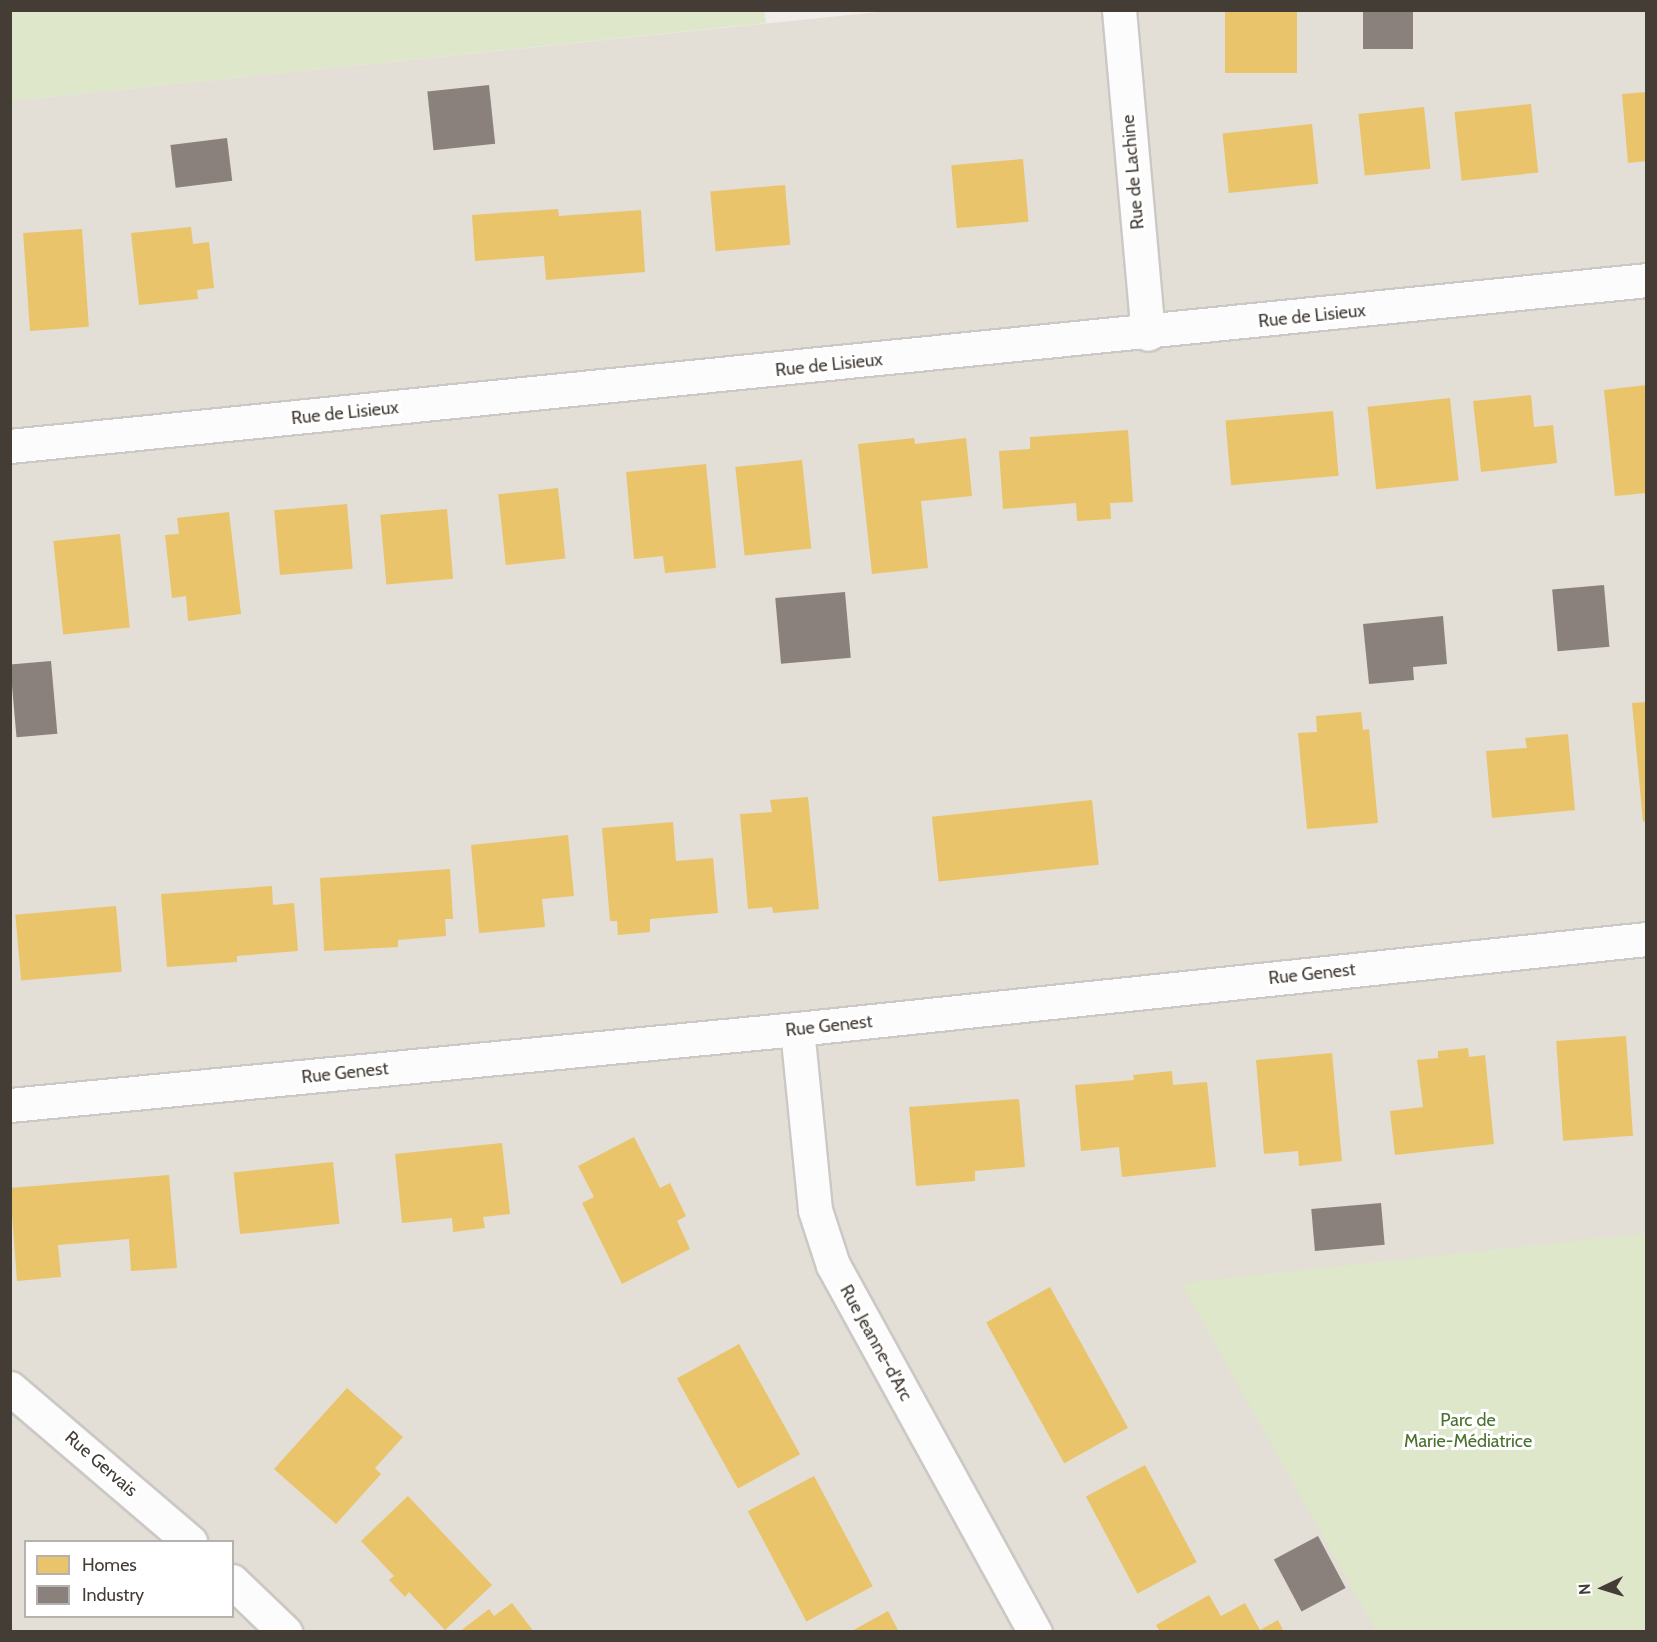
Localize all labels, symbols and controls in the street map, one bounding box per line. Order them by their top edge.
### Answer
street label: Rue de Lachine [1117,114,1149,230]
street label: Rue de Lisieux [1257,300,1367,332]
street label: Rue de Lisieux [774,349,884,381]
street label: Rue de Lisieux [290,397,400,429]
street label: Rue Genest [1267,959,1357,989]
street label: Rue Genest [784,1011,874,1041]
street label: Rue Genest [300,1058,390,1088]
street label: Rue Jeanne-d'Arc [835,1281,917,1405]
park label: Parc de Marie-Médiatrice [1404,1410,1532,1452]
street label: Rue Gervais [60,1427,142,1501]
legend [24,1540,234,1618]
text: Homes [82,1554,137,1576]
north arrow [1573,1558,1633,1618]
text: N [1575,1583,1594,1596]
text: Industry [82,1584,144,1606]

